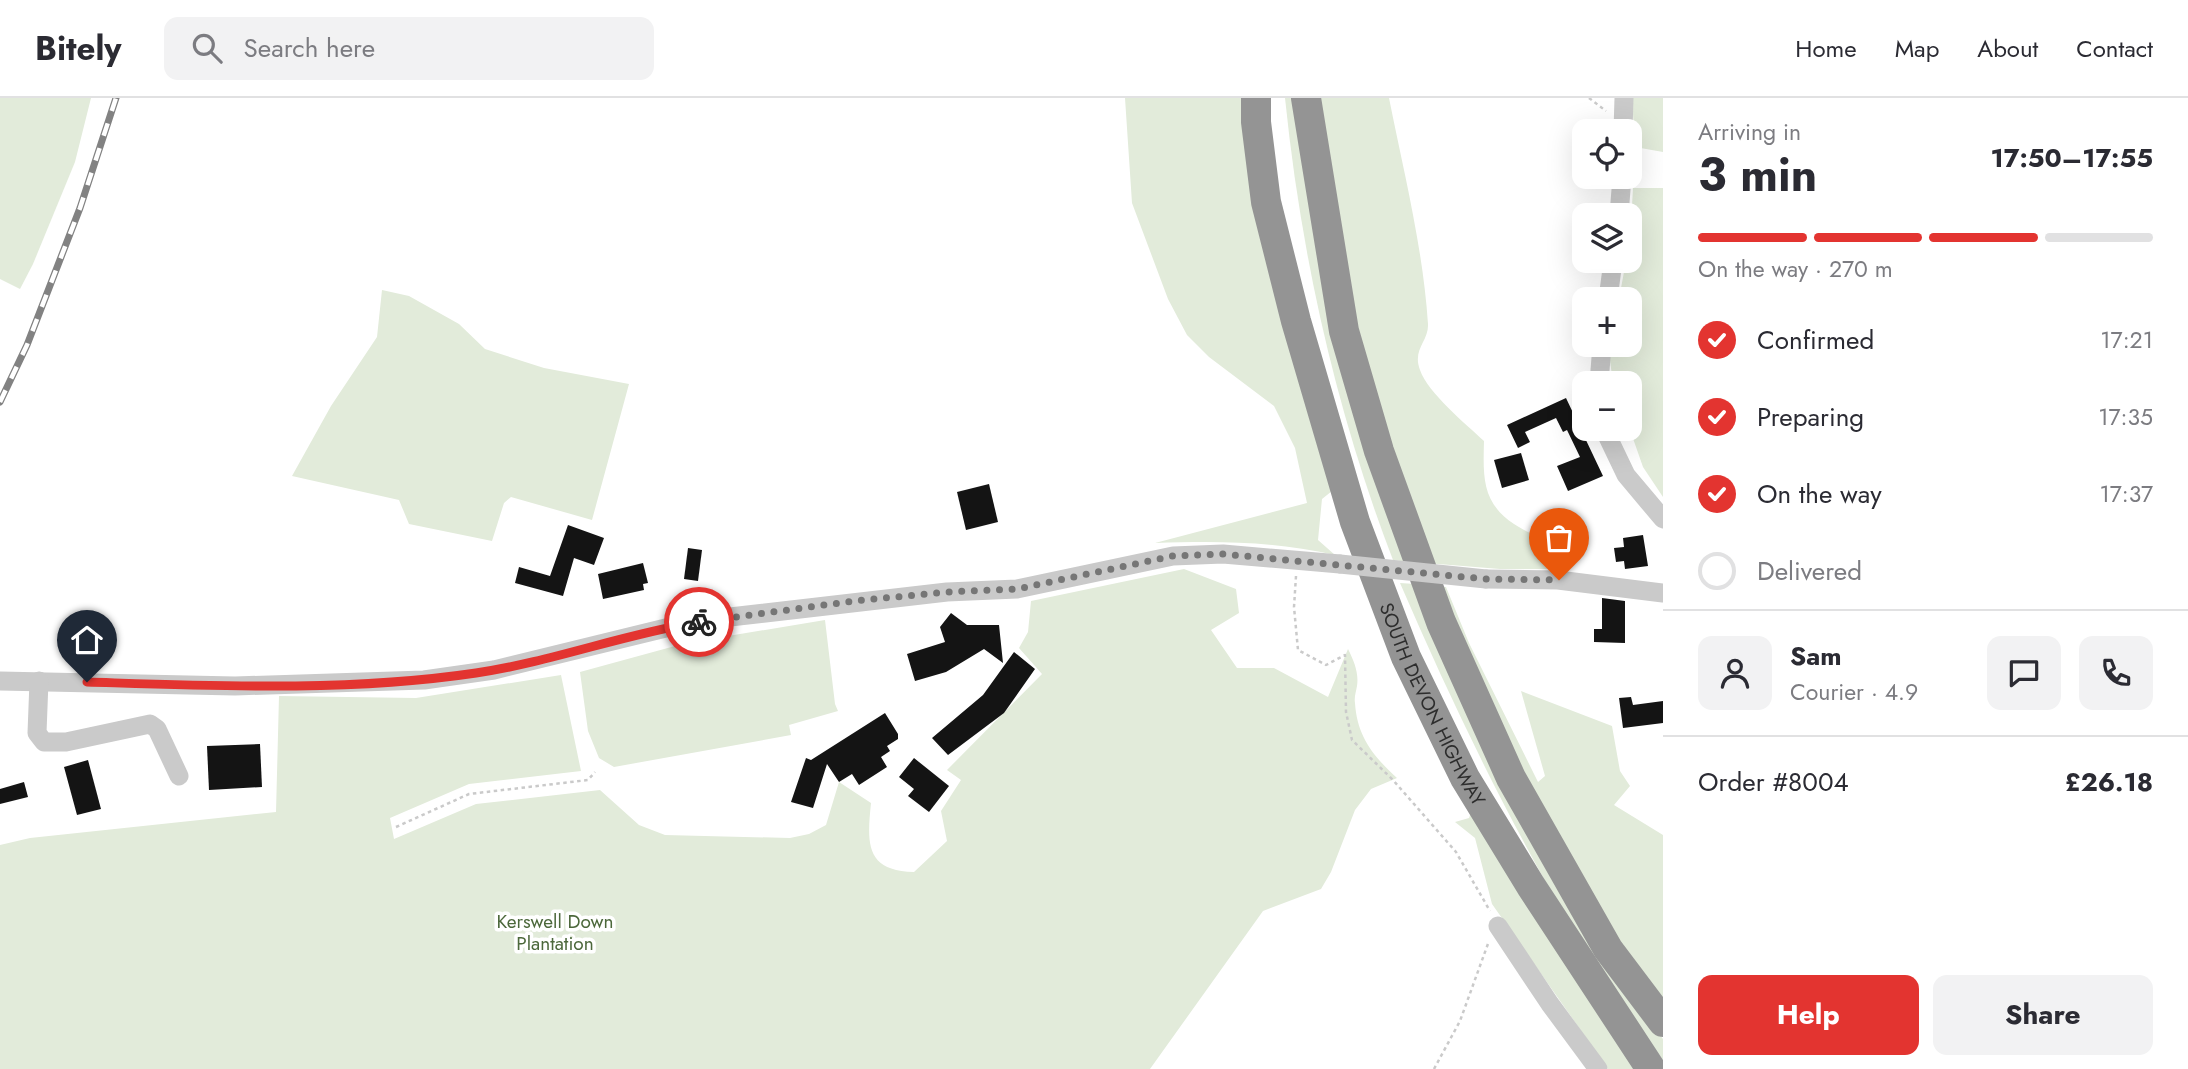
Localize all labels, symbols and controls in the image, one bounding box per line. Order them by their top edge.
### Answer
search box [164,17,654,80]
text: Bitely [35,25,122,72]
icon: search [188,29,226,67]
text: Search here [244,29,375,67]
text: Home [1795,31,1857,66]
text: Map [1895,31,1939,66]
text: About [1977,31,2038,66]
text: Contact [2076,31,2153,66]
text: Arriving in [1698,115,1801,149]
map controls [1572,119,1642,441]
button: locate [1572,119,1642,189]
text: 17:50–17:55 [1991,139,2153,177]
text: 3 min [1698,142,1817,208]
button: layers [1572,203,1642,273]
text: On the way · 270 m [1698,252,1893,286]
button: + [1572,287,1642,357]
icon: check [1698,321,1736,359]
text: Confirmed [1757,321,1874,359]
text: 17:21 [2100,323,2153,357]
button: − [1572,371,1642,441]
icon: check [1698,398,1736,436]
text: Preparing [1757,398,1864,436]
text: 17:35 [2098,400,2153,434]
icon: check [1698,475,1736,513]
text: On the way [1757,475,1882,513]
text: 17:37 [2099,477,2153,511]
pin [1529,508,1589,580]
icon: bag [1540,519,1578,557]
text: Delivered [1757,552,1862,590]
courier [664,587,734,657]
street label: SOUTH DEVON HIGHWAY [1373,599,1492,811]
icon: bike [680,603,718,641]
pin [57,610,117,682]
icon: home [68,621,106,659]
button: person [1698,636,1772,710]
button: chat [1987,636,2061,710]
button: phone [2079,636,2153,710]
text: Sam [1790,637,1842,675]
text: Courier · 4.9 [1790,675,1918,709]
text: Order #8004 [1698,763,1849,801]
text: £26.18 [2065,763,2153,801]
park label: Kerswell Down Plantation [497,908,613,957]
button: Help [1698,975,1919,1055]
button: Share [1933,975,2153,1055]

